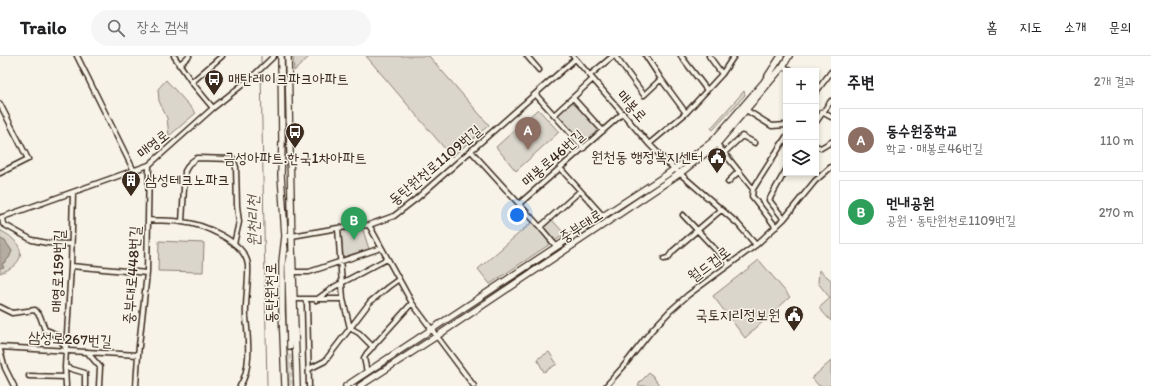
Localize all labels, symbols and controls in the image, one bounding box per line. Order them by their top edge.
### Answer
search box [91,10,371,46]
text: Trailo [20,16,67,39]
icon: search [105,17,127,39]
text: 장소 검색 [137,18,188,36]
text: 홈 [986,19,997,36]
text: 지도 [1019,19,1042,36]
text: 소개 [1064,19,1086,36]
text: 문의 [1108,19,1131,36]
bus stop icon: 매탄레이크파크아파트 [203,68,225,96]
map controls [783,68,819,176]
button: + [783,68,819,104]
place label: 매탄레이크파크아파트 [228,70,349,88]
text: 주변 [847,72,874,92]
text: 2개 결과 [1094,74,1135,89]
street label: 매봉로 [613,86,651,126]
button: − [783,104,819,140]
pin: A [515,117,541,150]
bus stop icon: 금성아파트.한국1차아파트 [284,121,306,149]
street label: 동탄원천로1109번길 [385,121,485,209]
text: 동수원중학교 [886,122,958,140]
street label: 매영로 [133,126,173,162]
street label: 매봉로46번길 [518,126,588,190]
text: A [857,133,865,148]
text: 110 m [1100,133,1134,148]
button: layers [783,140,819,176]
text: 학교 · 매봉로46번길 [886,141,983,156]
public building icon: 원천동 행정복지센터 [706,146,728,174]
place label: 원천동 행정복지센터 [591,148,703,166]
place label: 금성아파트.한국1차아파트 [223,149,367,167]
building icon: 삼성테크노파크 [120,169,142,197]
place label: 삼성테크노파크 [145,171,230,189]
water label: 원천리천 [243,193,263,247]
text: 먼내공원 [886,194,934,212]
your location [507,205,527,225]
street label: 중부대로 [556,205,606,247]
text: B [857,205,865,220]
text: 270 m [1099,205,1134,220]
pin: B [341,207,367,240]
text: 공원 · 동탄원천로1109번길 [886,213,1016,228]
street label: 중부대로448번길 [120,225,144,325]
street label: 매영로159번길 [48,229,68,313]
street label: 월드컵로 [684,242,734,286]
street label: 동탄원천로 [262,263,280,323]
public building icon: 국토지리정보원 [783,304,805,332]
place label: 국토지리정보원 [696,306,780,324]
street label: 삼성로267번길 [28,328,112,350]

